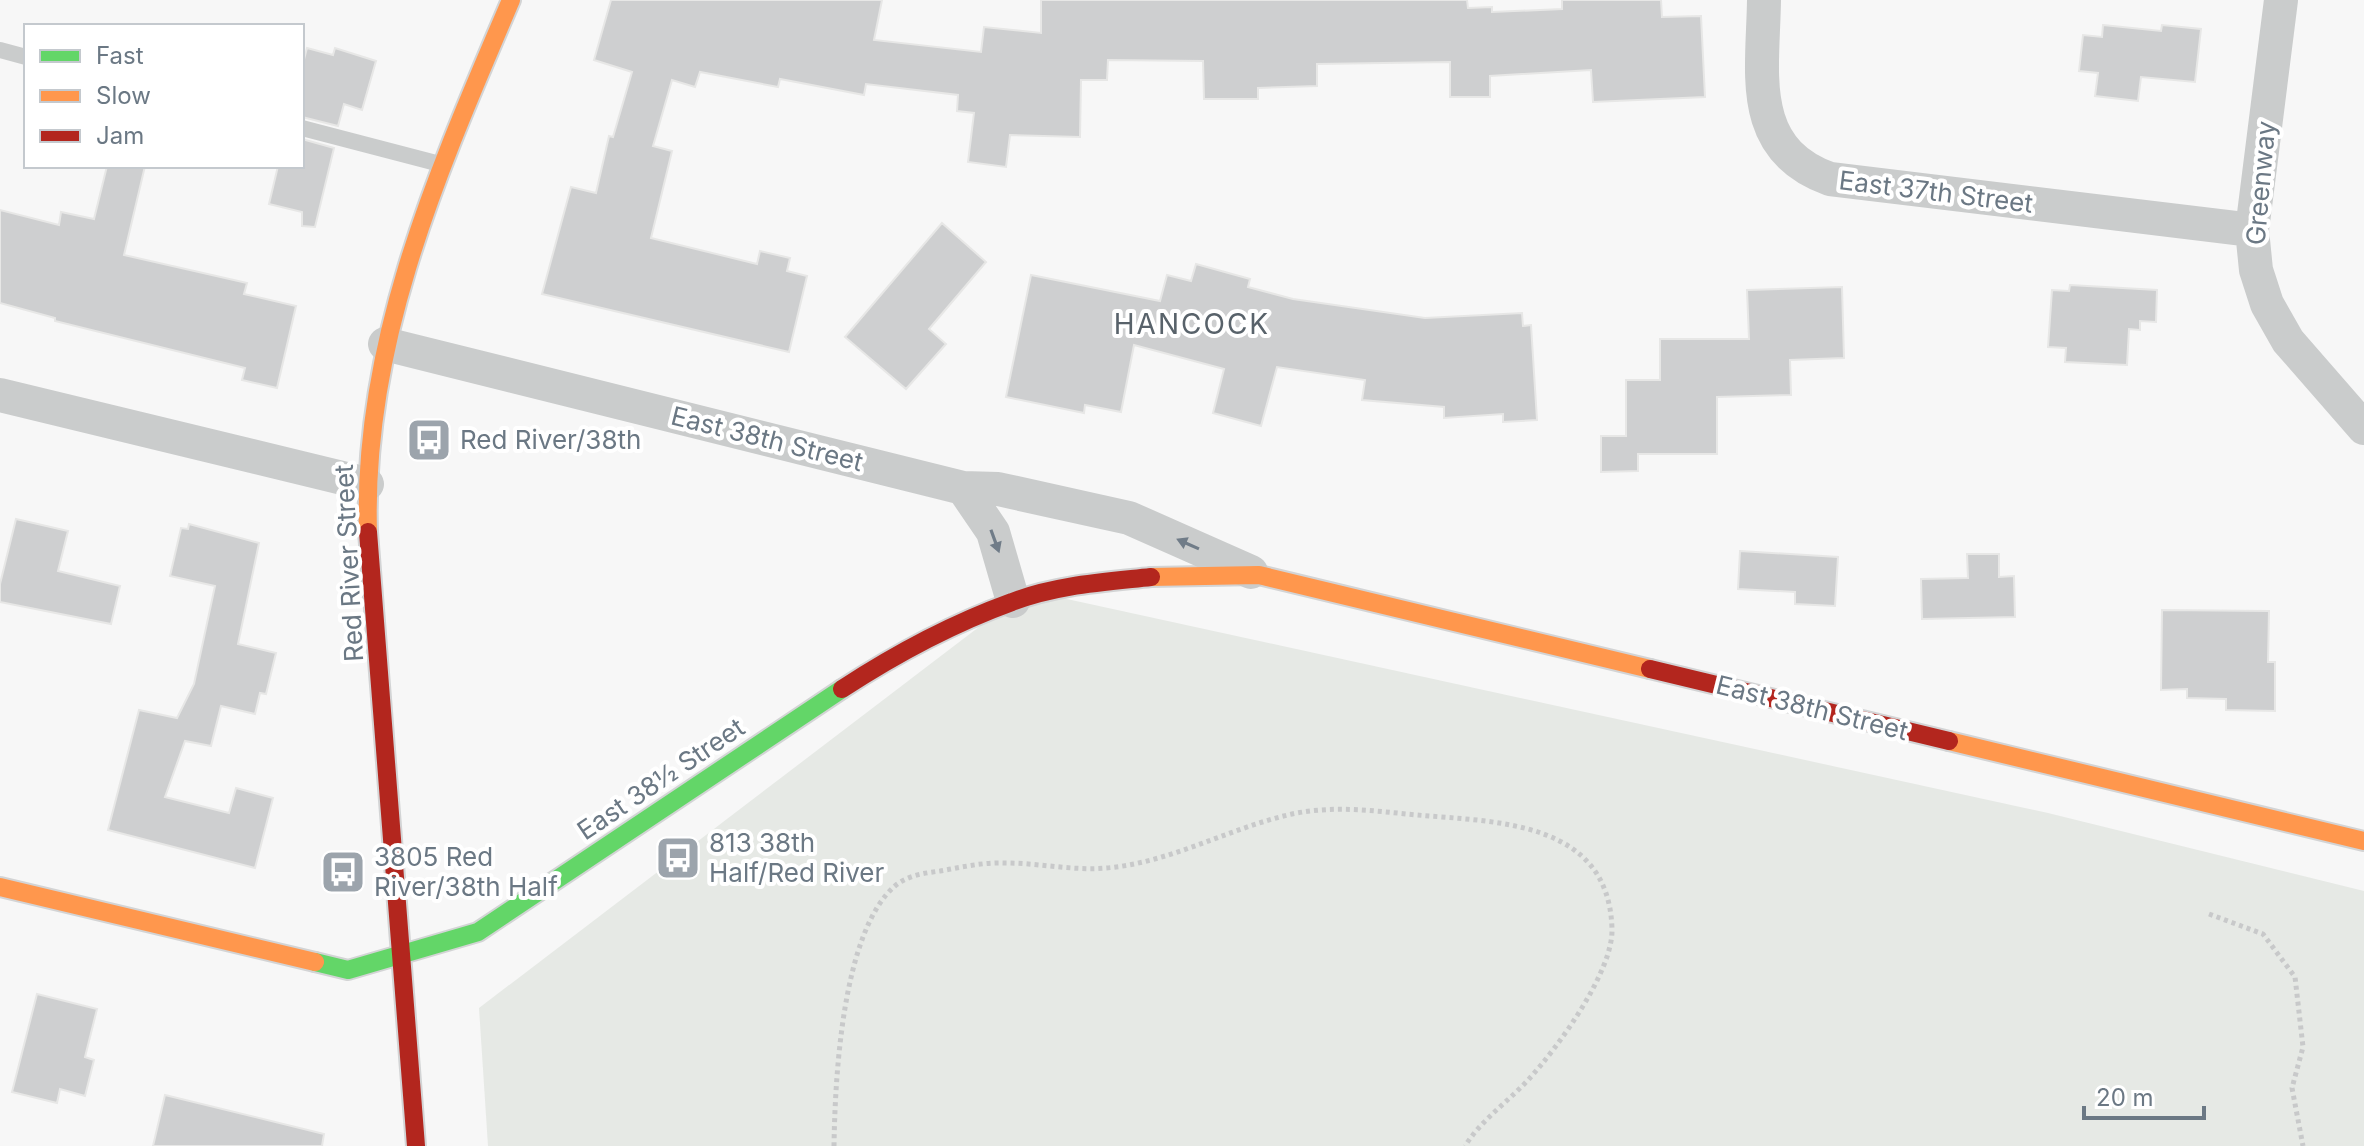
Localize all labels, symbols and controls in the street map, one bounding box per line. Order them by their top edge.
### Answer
legend [24,24,304,168]
text: Fast [96,41,144,70]
text: Slow [96,81,151,110]
street label: Greenway [2240,120,2281,246]
text: Jam [96,121,144,150]
street label: East 37th Street [1837,164,2035,219]
district label: HANCOCK [1114,307,1270,341]
street label: East 38th Street [668,400,866,477]
bus stop icon: Red River/38th [405,416,453,464]
place label: Red River/38th [460,424,641,455]
street label: Red River Street [328,464,369,662]
one-way arrow [989,529,1001,553]
one-way arrow [1176,537,1199,550]
street label: East 38th Street [1713,669,1911,746]
street label: East 38½ Street [571,711,750,846]
place label: 813 38th Half/Red River [709,827,885,888]
bus stop icon: 813 38th Half/Red River [654,834,702,882]
place label: 3805 Red River/38th Half [374,841,558,902]
bus stop icon: 3805 Red River/38th Half [319,848,367,896]
scale bar [2084,1070,2204,1120]
text: 20 m [2096,1083,2154,1112]

